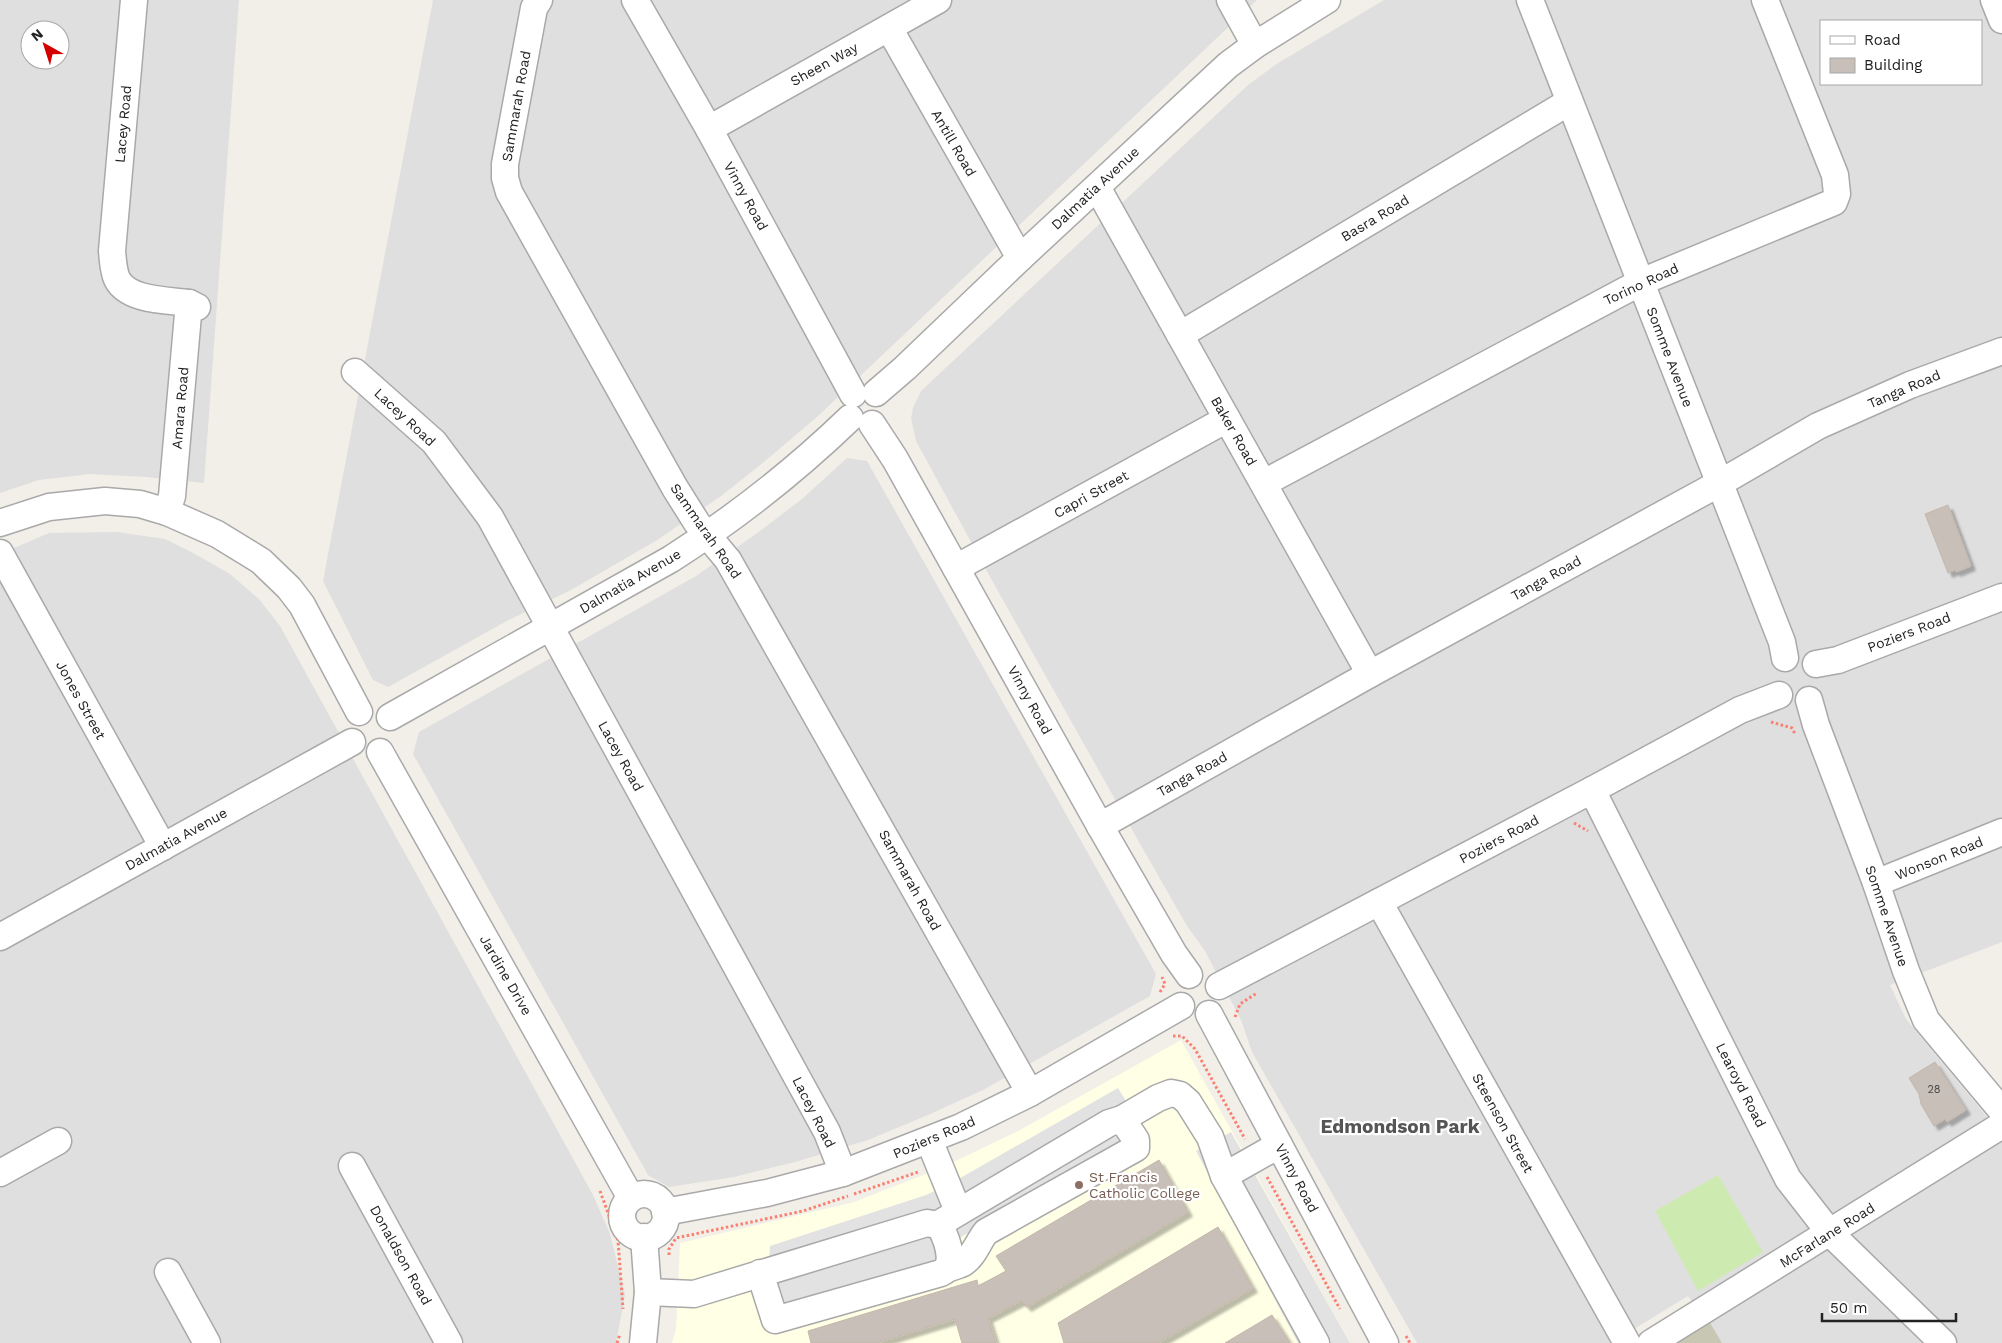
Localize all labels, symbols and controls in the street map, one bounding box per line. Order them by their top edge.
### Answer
north arrow [20,20,70,70]
legend [1820,20,1982,85]
text: N [28,25,46,44]
text: Road [1864,31,1901,49]
street label: Sheen Way [788,39,861,89]
street label: Sammarah Road [498,49,534,163]
text: Building [1864,56,1922,74]
street label: Lacey Road [112,85,134,163]
street label: Antill Road [928,107,980,179]
street label: Dalmatia Avenue [1048,143,1142,233]
street label: Vinny Road [721,159,771,233]
street label: Basra Road [1338,191,1412,245]
street label: Torino Road [1601,260,1681,308]
street label: Somme Avenue [1644,305,1696,409]
street label: Amara Road [168,366,192,450]
street label: Tanga Road [1865,366,1943,412]
street label: Lacey Road [371,385,439,449]
street label: Baker Road [1208,394,1260,468]
street label: Capri Street [1051,467,1131,521]
street label: Sammarah Road [667,480,745,582]
street label: Dalmatia Avenue [577,546,683,616]
street label: Tanga Road [1508,552,1584,604]
street label: Poziers Road [1865,609,1953,655]
street label: Jones Street [53,658,109,742]
street label: Vinny Road [1005,663,1055,737]
street label: Lacey Road [595,718,647,794]
street label: Tanga Road [1154,748,1230,800]
street label: Dalmatia Avenue [122,804,230,874]
street label: Poziers Road [1457,811,1541,867]
street label: Sammarah Road [876,827,944,933]
street label: Wonson Road [1893,833,1985,883]
street label: Somme Avenue [1862,863,1912,969]
street label: Jardine Drive [477,932,535,1018]
street label: Learoyd Road [1713,1040,1769,1130]
street label: Steenson Street [1469,1071,1537,1176]
street label: Lacey Road [789,1074,839,1150]
house number: 28 [1927,1083,1941,1096]
street label: Poziers Road [890,1112,978,1162]
district label: Edmondson Park [1320,1115,1480,1138]
street label: Vinny Road [1272,1141,1322,1215]
place label: St Francis Catholic College [1089,1169,1200,1201]
marker: St Francis Catholic College [1073,1179,1085,1191]
street label: McFarlane Road [1777,1199,1877,1271]
street label: Donaldson Road [367,1202,435,1308]
scale bar [1822,1290,1956,1322]
text: 50 m [1830,1299,1867,1317]

